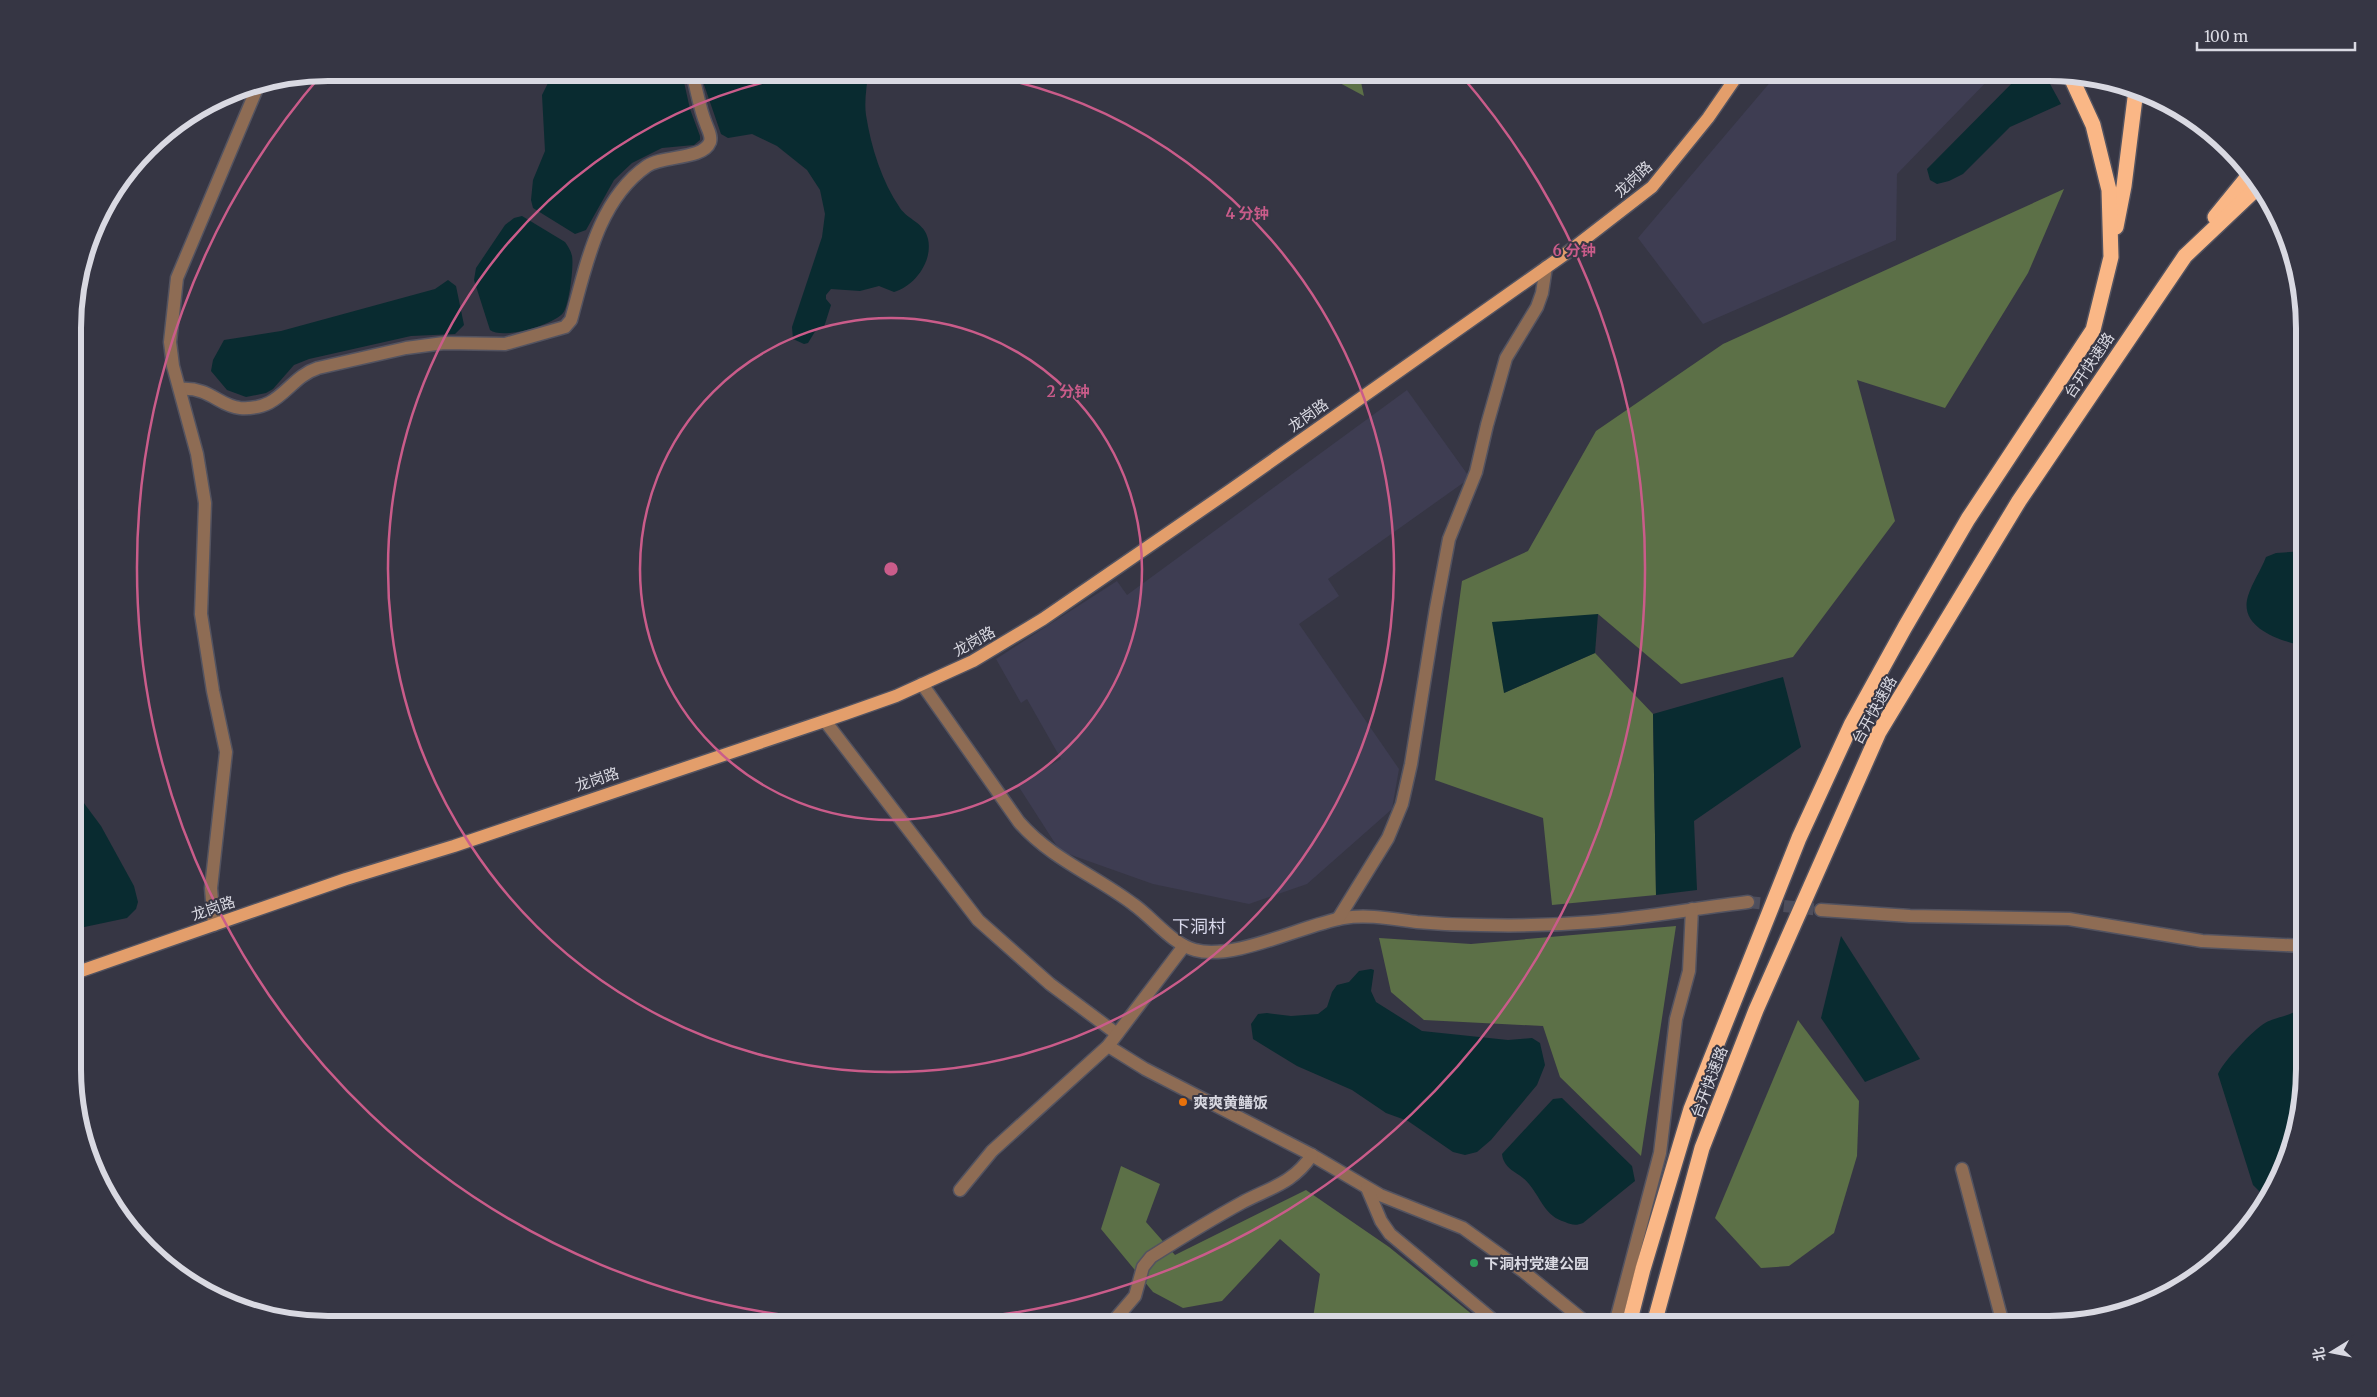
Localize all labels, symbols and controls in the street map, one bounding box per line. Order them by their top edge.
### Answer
scale bar [2197,20,2354,52]
text: 100 m [2204,27,2248,46]
street label: 龙岗路 [1610,157,1656,201]
text: 4 分钟 [1225,204,1269,223]
text: 6 分钟 [1553,241,1595,260]
street label: 台开快速路 [2060,329,2118,401]
text: 2 分钟 [1047,382,1089,401]
street label: 龙岗路 [1284,394,1332,436]
centre of rings [882,560,900,578]
street label: 龙岗路 [950,622,998,660]
street label: 台开快速路 [1848,673,1900,747]
street label: 龙岗路 [573,763,621,795]
street label: 龙岗路 [189,892,237,924]
district label: 下洞村 [1172,915,1226,938]
street label: 台开快速路 [1687,1044,1731,1120]
place label: 爽爽黄鳝饭 [1193,1093,1268,1112]
marker: 爽爽黄鳝饭 [1177,1096,1189,1108]
place label: 下洞村党建公园 [1484,1254,1589,1273]
marker: 下洞村党建公园 [1468,1257,1480,1269]
north arrow [2307,1327,2357,1377]
text: 北 [2309,1346,2329,1363]

